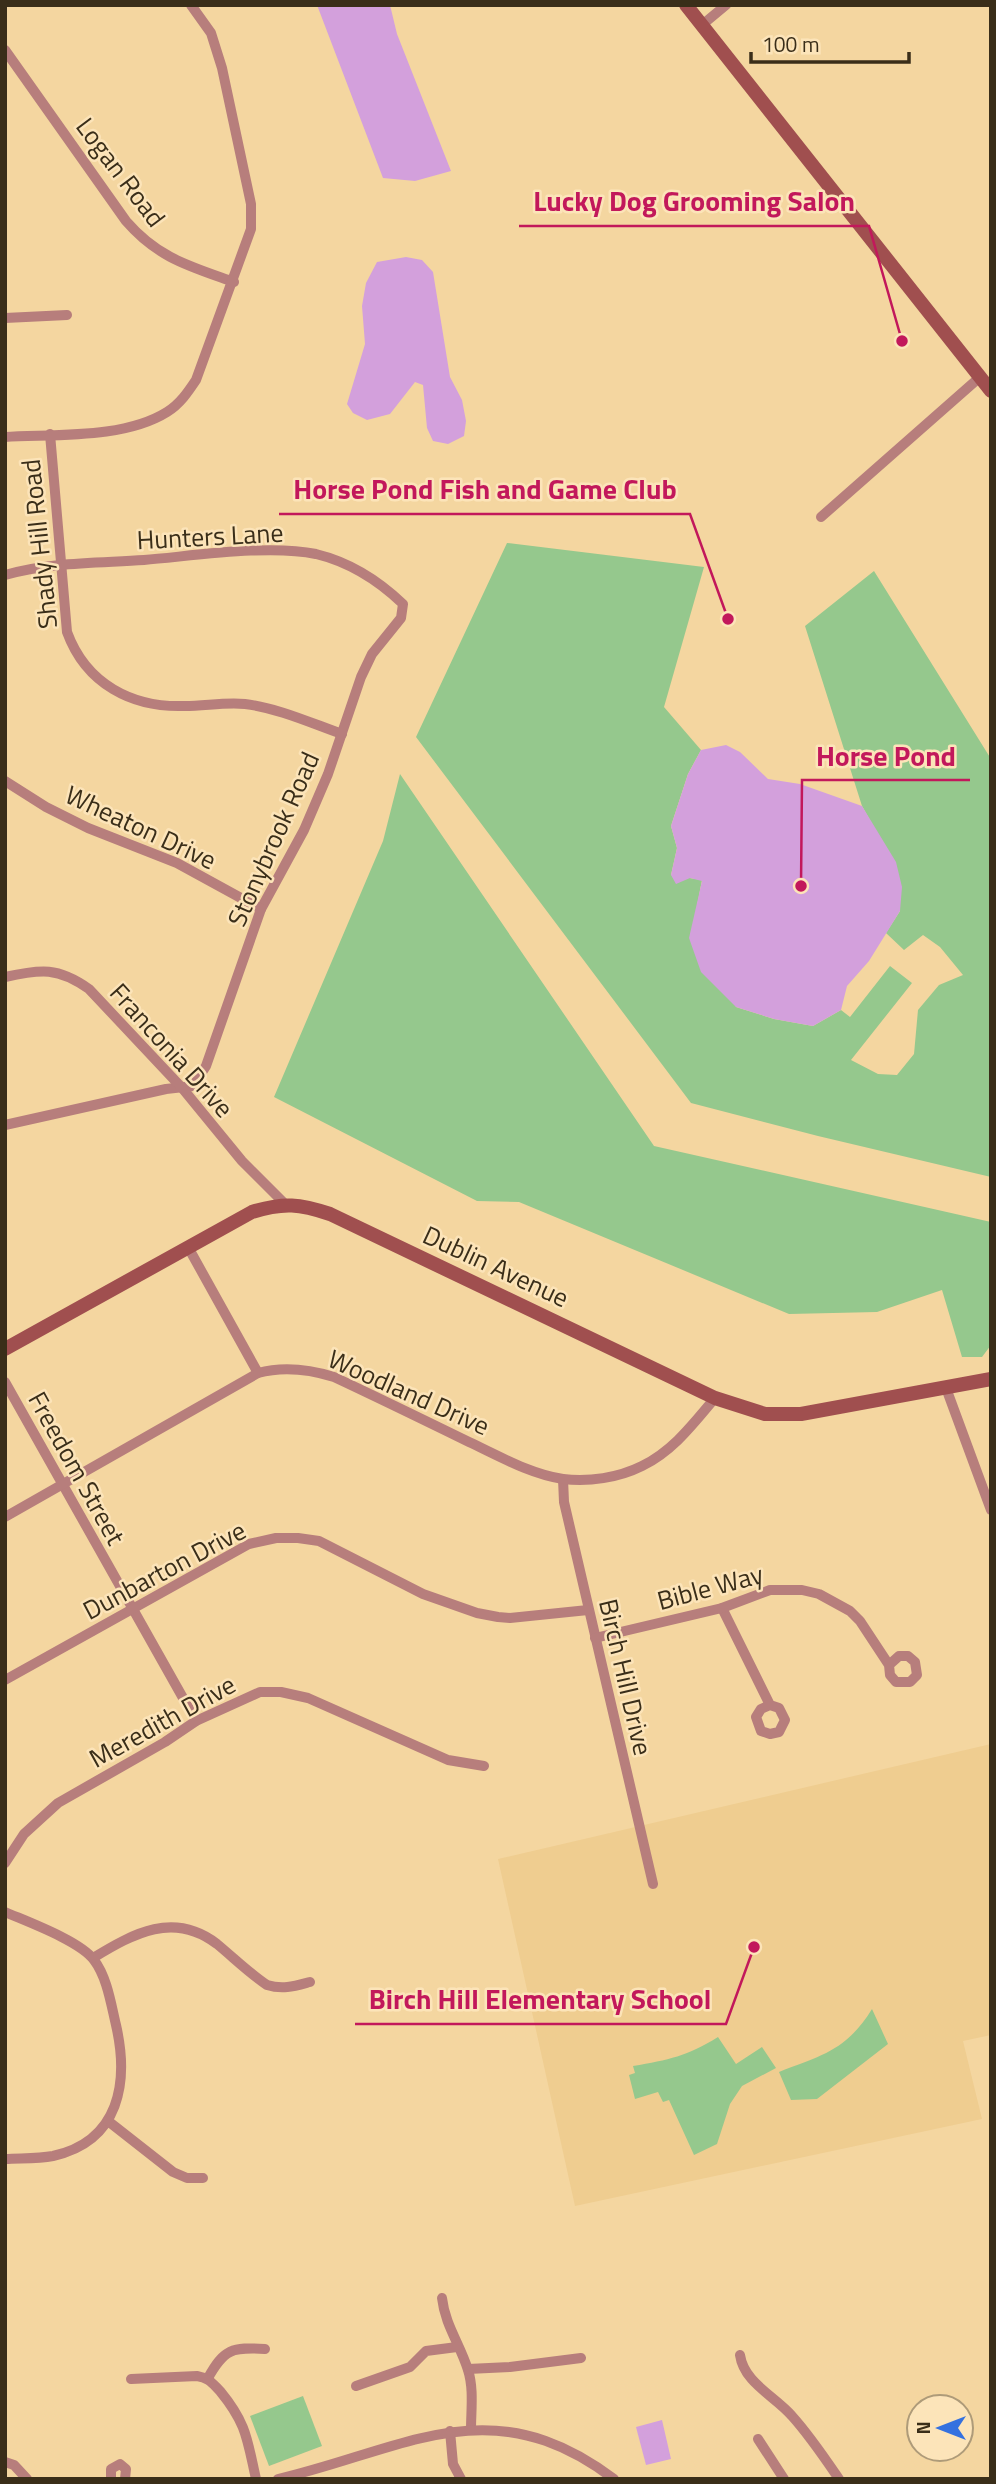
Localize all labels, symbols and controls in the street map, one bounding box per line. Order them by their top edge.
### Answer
scale bar [751,21,908,65]
text: 100 m [762,28,819,60]
street label: Logan Road [67,109,175,235]
callout: Lucky Dog Grooming Salon [519,177,869,226]
text: Lucky Dog Grooming Salon [533,179,855,222]
street label: Shady Hill Road [11,457,67,631]
callout: Horse Pond Fish and Game Club [279,465,690,514]
text: Horse Pond Fish and Game Club [293,467,677,510]
street label: Hunters Lane [136,513,284,559]
callout: Horse Pond [802,731,970,780]
text: Horse Pond [816,734,956,777]
street label: Stonybrook Road [217,745,329,933]
street label: Wheaton Drive [59,775,223,879]
street label: Franconia Drive [101,974,243,1126]
street label: Dublin Avenue [417,1215,575,1317]
street label: Woodland Drive [322,1339,496,1445]
street label: Freedom Street [19,1384,135,1552]
street label: Dunbarton Drive [76,1511,252,1629]
street label: Bible Way [653,1554,767,1620]
street label: Birch Hill Drive [589,1595,663,1759]
street label: Meredith Drive [82,1665,242,1777]
callout: Birch Hill Elementary School [355,1975,726,2024]
text: Birch Hill Elementary School [369,1977,711,2020]
north arrow [905,2393,975,2463]
text: N [908,2421,937,2435]

